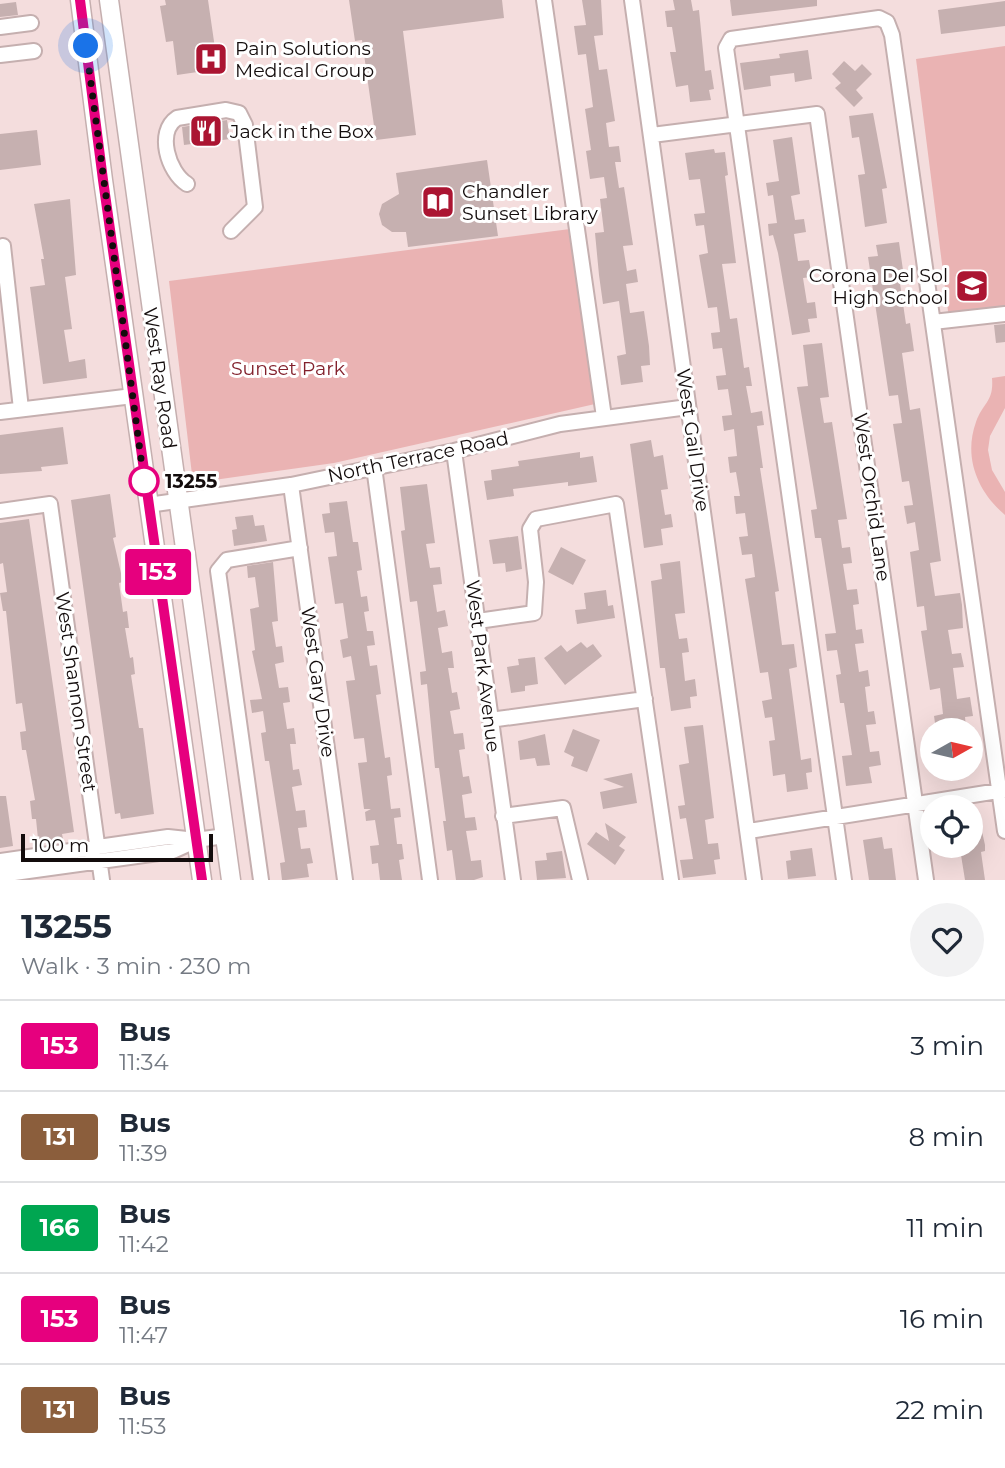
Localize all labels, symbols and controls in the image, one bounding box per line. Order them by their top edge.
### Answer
your location [68,28,103,63]
place label: Pain Solutions Medical Group [235,37,374,82]
hospital icon: Pain Solutions Medical Group [192,40,230,78]
restaurant icon: Jack in the Box [187,112,225,150]
place label: Jack in the Box [229,120,374,143]
place label: Chandler Sunset Library [462,180,598,225]
library icon: Chandler Sunset Library [419,183,457,221]
place label: Corona Del Sol High School [809,264,948,309]
school or university icon: Corona Del Sol High School [953,267,991,305]
street label: West Ray Road [139,306,181,450]
park label: Sunset Park [231,357,346,380]
street label: West Gail Drive [672,367,714,513]
street label: West Orchid Lane [849,411,895,583]
street label: North Terrace Road [325,427,511,487]
marker: 13255 [129,466,159,496]
place label: 13255 [165,470,217,493]
line badge: 153 [118,549,198,595]
text: 153 [139,557,177,586]
street label: West Park Avenue [461,578,505,754]
street label: West Shannon Street [51,590,101,794]
street label: West Gary Drive [296,605,340,759]
north arrow [920,718,984,780]
map controls [920,718,983,858]
button: locate [920,795,983,858]
scale bar [21,831,214,863]
text: 100 m [32,834,89,857]
button: heart [910,903,984,977]
text: 13255 [21,906,112,946]
text: Walk · 3 min · 230 m [21,952,251,980]
text: Bus [119,1016,171,1048]
text: 3 min [910,1030,984,1062]
text: 153 [41,1031,78,1060]
text: 11:34 [119,1048,169,1076]
text: Bus [119,1107,171,1139]
text: 8 min [908,1121,984,1153]
text: 131 [43,1122,76,1151]
text: 11:39 [119,1139,167,1167]
text: Bus [119,1198,171,1230]
text: 11 min [906,1212,984,1244]
text: 166 [40,1213,79,1242]
text: 11:42 [119,1230,169,1258]
text: Bus [119,1289,171,1321]
text: 16 min [900,1303,984,1335]
text: 153 [41,1304,78,1333]
text: 11:47 [119,1321,168,1349]
text: Bus [119,1380,171,1412]
text: 22 min [895,1394,984,1426]
text: 131 [43,1395,76,1424]
text: 11:53 [119,1412,166,1440]

